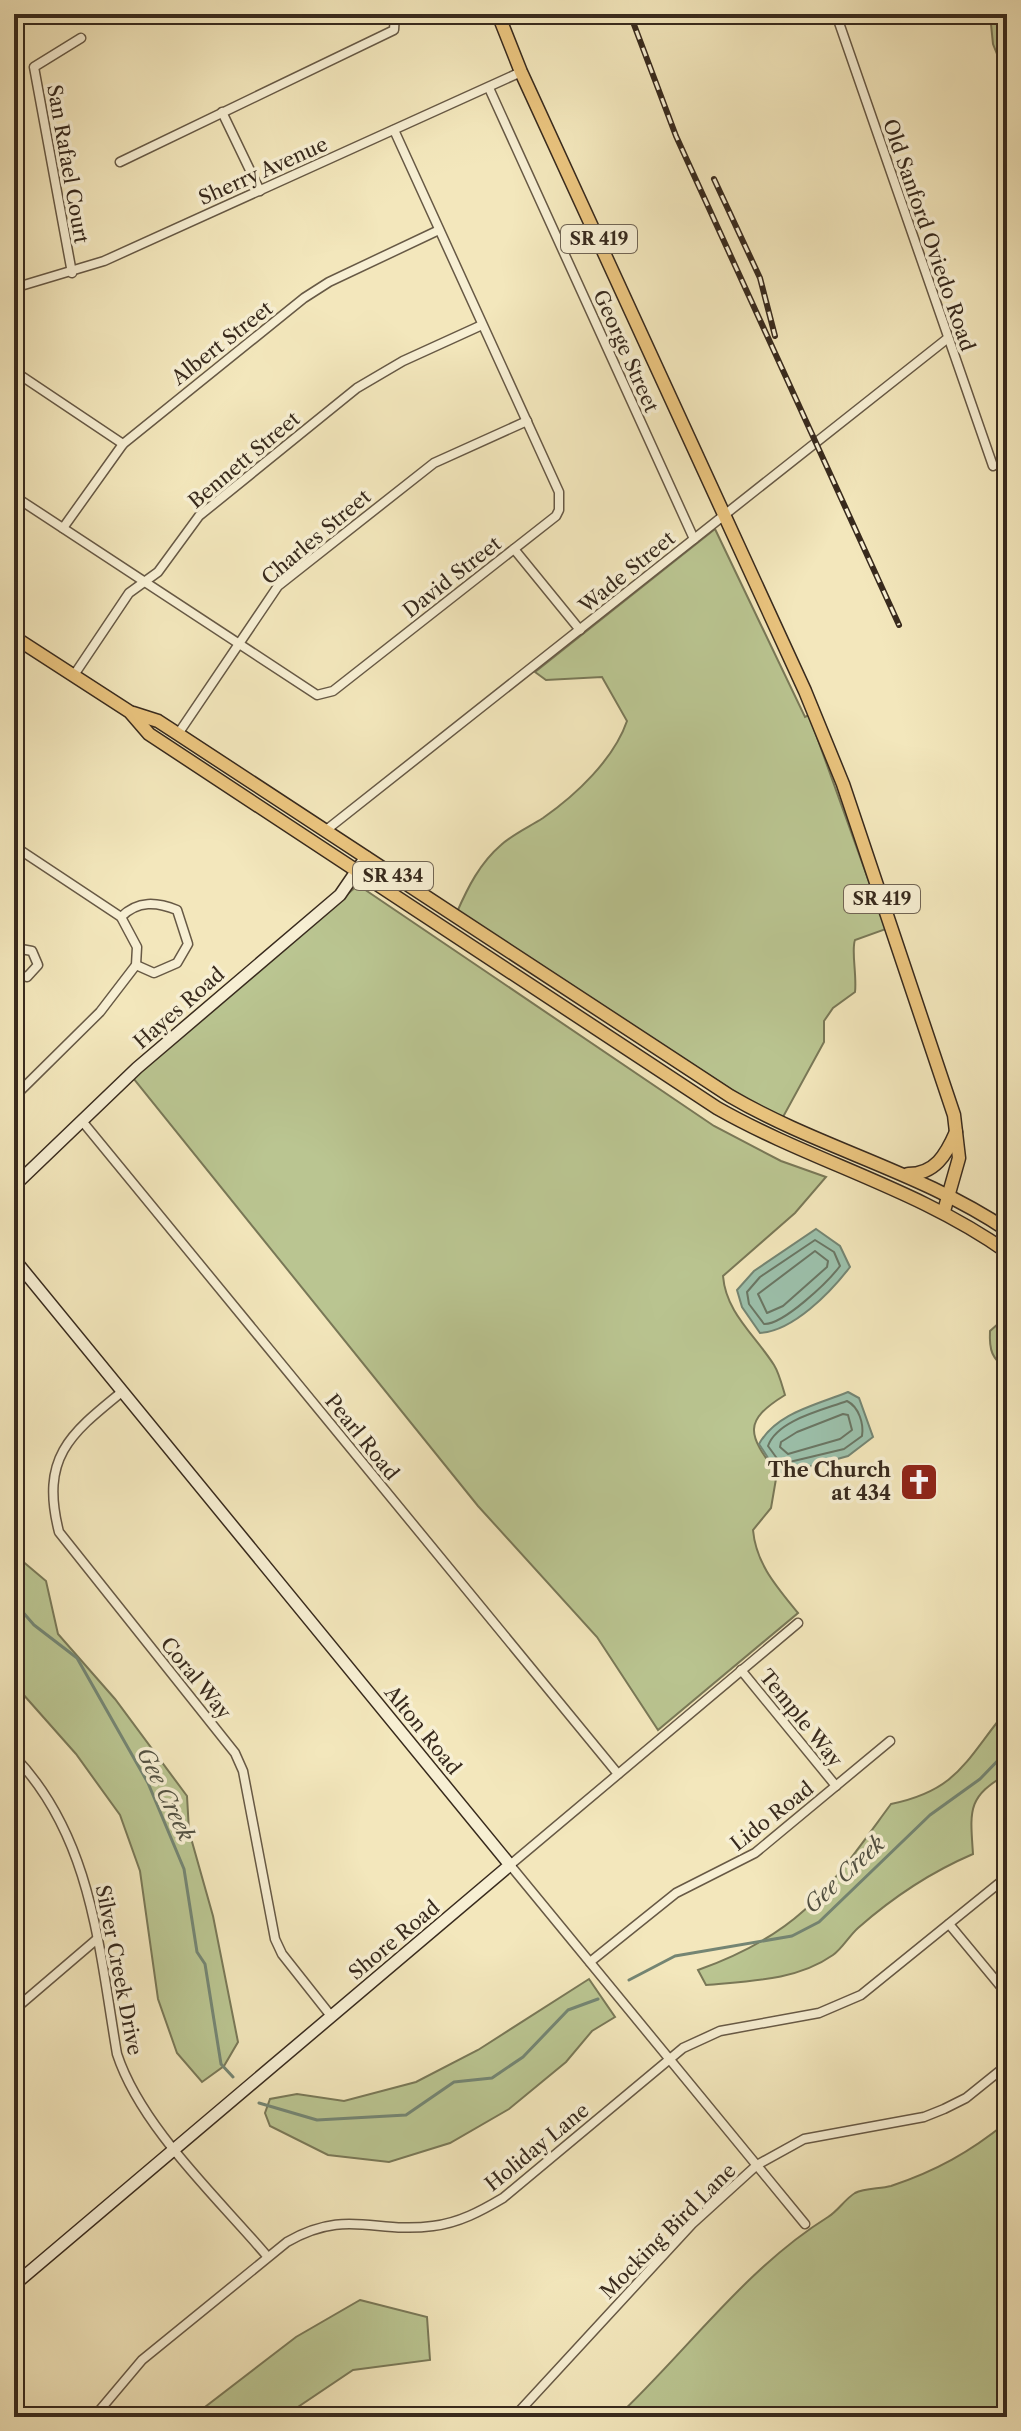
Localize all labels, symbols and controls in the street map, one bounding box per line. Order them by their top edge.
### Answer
street label: San Rafael Court [42,83,94,245]
street label: Old Sanford Oviedo Road [878,116,980,354]
street label: Sherry Avenue [195,132,331,210]
road number: SR 419 [561,225,637,253]
street label: George Street [588,286,664,416]
street label: Albert Street [166,296,277,390]
street label: Bennett Street [184,407,304,513]
street label: Charles Street [257,484,375,590]
street label: Wade Street [574,526,680,618]
street label: David Street [398,531,506,623]
road number: SR 434 [353,862,433,890]
road number: SR 419 [844,885,920,913]
street label: Hayes Road [129,962,229,1054]
street label: Pearl Road [320,1389,404,1485]
place label: The Church at 434 [768,1458,891,1505]
church icon: The Church at 434 [898,1461,940,1503]
street label: Coral Way [156,1632,237,1724]
street label: Temple Way [754,1665,848,1772]
street label: Alton Road [379,1680,466,1779]
water label: Gee Creek [131,1743,200,1846]
street label: Lido Road [726,1776,818,1856]
water label: Gee Creek [798,1830,891,1919]
street label: Silver Creek Drive [91,1883,147,2057]
street label: Shore Road [344,1895,444,1985]
street label: Holiday Lane [480,2098,594,2196]
street label: Mocking Bird Lane [595,2158,741,2304]

